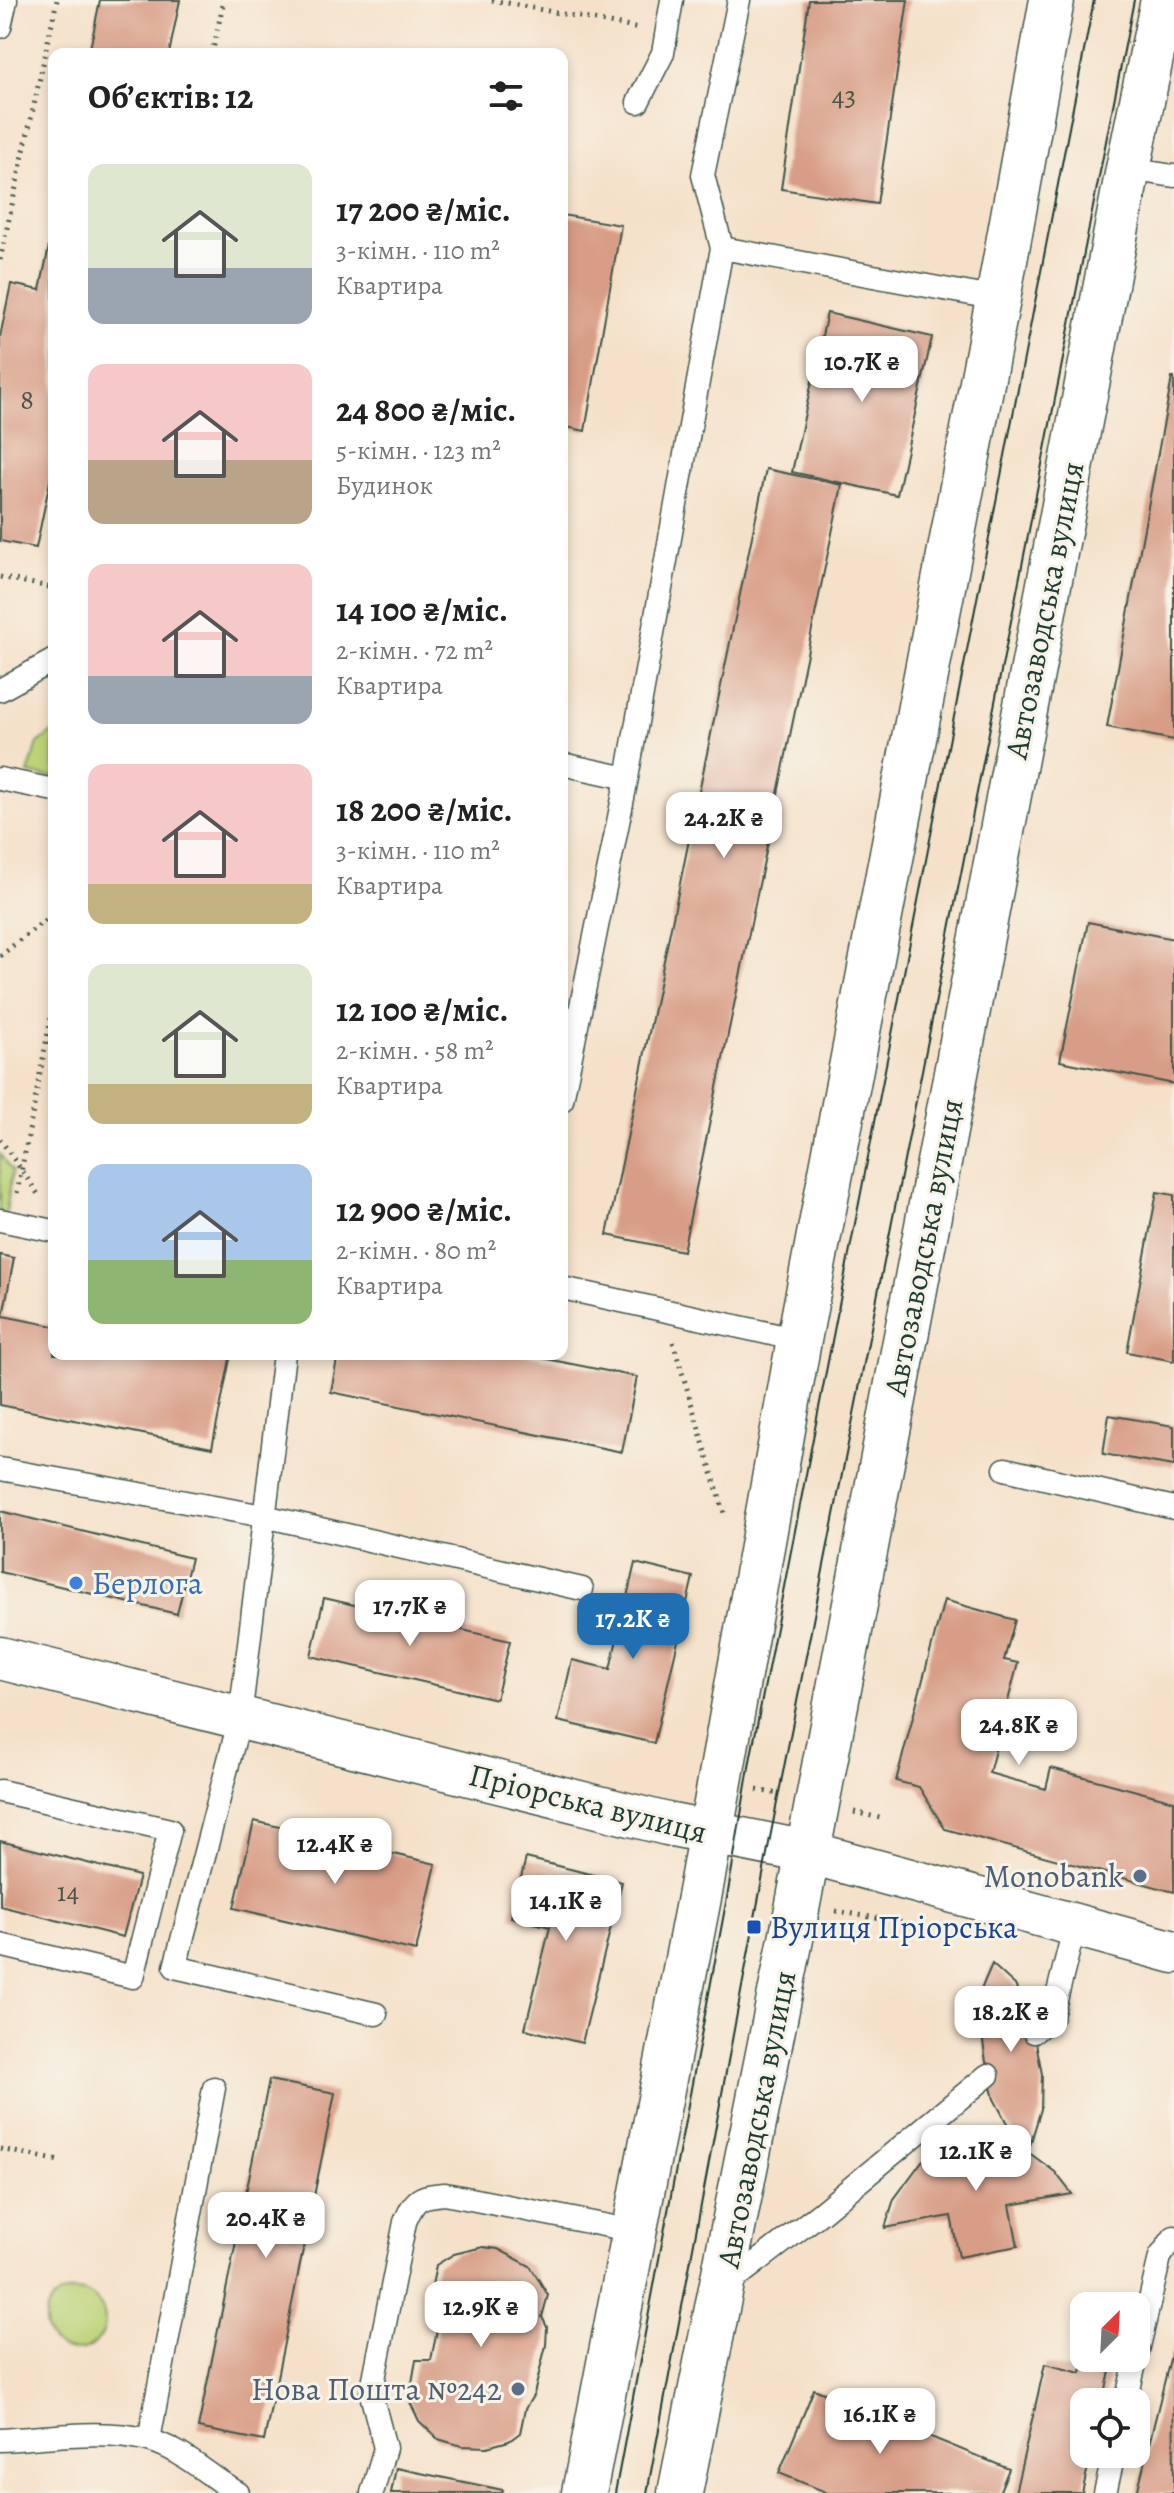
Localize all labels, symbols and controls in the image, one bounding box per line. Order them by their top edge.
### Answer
text: Об’єктів: 12 [88,73,253,120]
icon: filters [484,74,528,118]
house number: 43 [832,77,856,115]
text: 17 200 ₴/міс. [336,186,511,233]
icon: home [152,196,248,292]
text: 3-кімн. · 110 m² [336,233,500,268]
text: Квартира [336,268,443,303]
pin: 10.7K ₴ [788,336,936,404]
text: 10.7K ₴ [824,344,900,379]
house number: 8 [20,381,34,419]
text: 24 800 ₴/міс. [336,386,516,433]
icon: home [152,396,248,492]
text: 5-кімн. · 123 m² [336,433,501,468]
street label: Автозаводська вулиця [993,458,1094,763]
text: Будинок [336,468,433,503]
text: 14 100 ₴/міс. [336,586,508,633]
icon: home [152,596,248,692]
text: 2-кімн. · 72 m² [336,633,493,668]
text: Квартира [336,668,443,703]
text: 18 200 ₴/міс. [336,786,513,833]
pin: 24.2K ₴ [650,792,798,860]
icon: home [152,796,248,892]
text: 24.2K ₴ [684,800,764,835]
text: 3-кімн. · 110 m² [336,833,500,868]
text: Квартира [336,868,443,903]
text: 12 100 ₴/міс. [336,986,508,1033]
icon: home [152,996,248,1092]
text: 2-кімн. · 58 m² [336,1033,494,1068]
text: Квартира [336,1068,443,1103]
street label: Автозаводська вулиця [872,1095,973,1400]
text: 12 900 ₴/міс. [336,1186,512,1233]
icon: home [152,1196,248,1292]
text: 2-кімн. · 80 m² [336,1233,496,1268]
text: Квартира [336,1268,443,1303]
place label: Берлога [92,1561,203,1605]
marker: Берлога [67,1574,85,1592]
pin: 17.7K ₴ [336,1580,484,1648]
text: 17.7K ₴ [373,1588,447,1623]
pin: 17.2K ₴ [559,1593,707,1661]
text: 17.2K ₴ [595,1601,671,1636]
pin: 24.8K ₴ [945,1699,1093,1767]
text: 24.8K ₴ [979,1707,1059,1742]
street label: Пріорська вулиця [464,1752,712,1854]
pin: 12.4K ₴ [261,1818,409,1886]
text: 12.4K ₴ [297,1826,373,1861]
place label: Monobank [984,1854,1124,1898]
marker: Monobank [1131,1867,1149,1885]
house number: 14 [57,1873,79,1911]
pin: 14.1K ₴ [492,1875,640,1943]
text: 14.1K ₴ [529,1883,603,1918]
place label: Вулиця Пріорська [770,1905,1018,1949]
marker: Вулиця Пріорська [745,1918,763,1936]
street label: Автозаводська вулиця [705,1967,806,2272]
pin: 18.2K ₴ [937,1986,1085,2054]
text: 18.2K ₴ [972,1994,1050,2029]
pin: 12.1K ₴ [902,2125,1050,2193]
text: 12.1K ₴ [939,2133,1013,2168]
pin: 20.4K ₴ [192,2192,340,2260]
text: 20.4K ₴ [226,2200,306,2235]
pin: 12.9K ₴ [407,2281,555,2349]
text: 12.9K ₴ [443,2289,519,2324]
north arrow [1070,2292,1150,2372]
map controls [1070,2292,1150,2468]
place label: Нова Пошта №242 [251,2367,502,2411]
marker: Нова Пошта №242 [509,2380,527,2398]
pin: 16.1K ₴ [806,2388,954,2456]
button: locate [1070,2388,1150,2468]
text: 16.1K ₴ [843,2396,917,2431]

